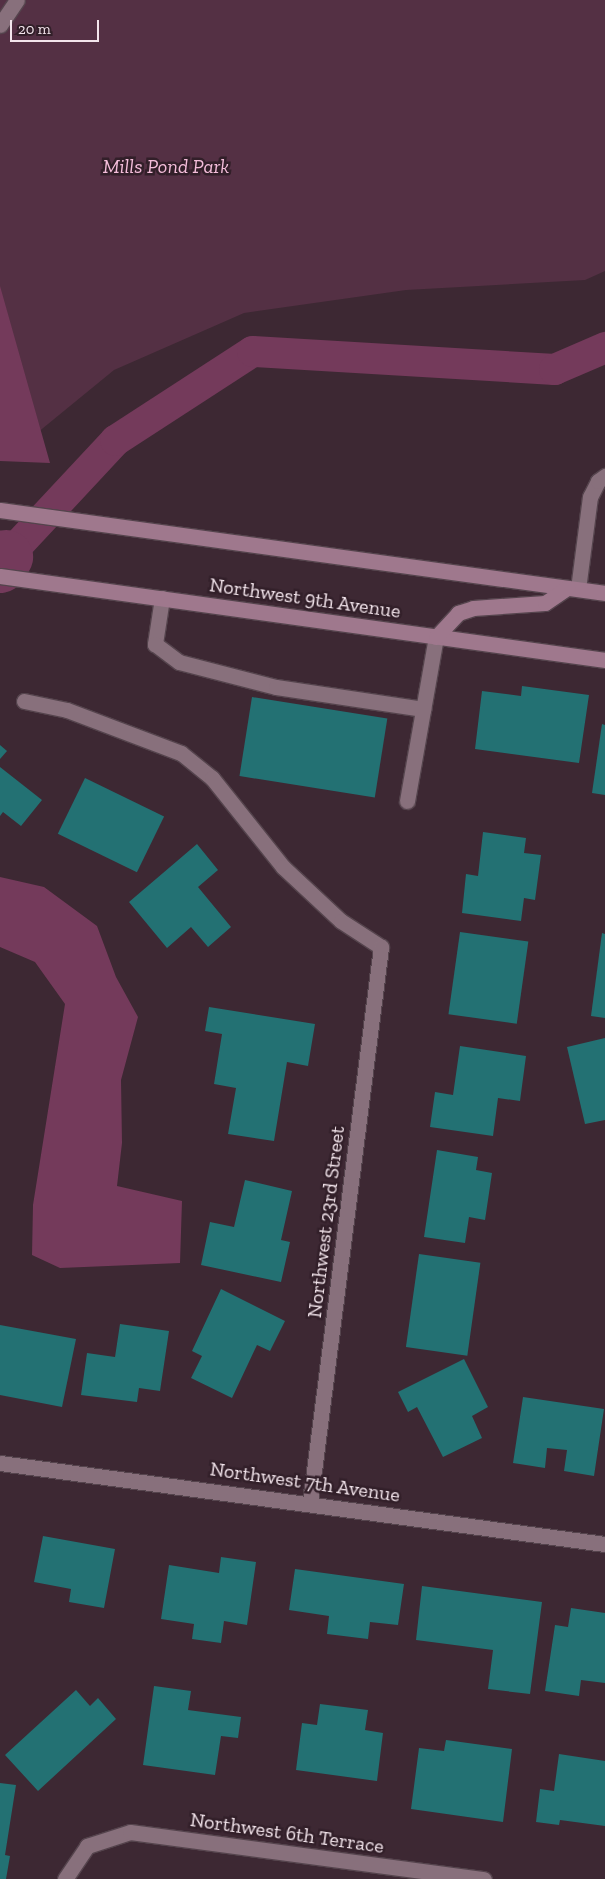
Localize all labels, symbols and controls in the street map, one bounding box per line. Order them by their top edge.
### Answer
scale bar [12,10,101,42]
text: 20 m [18,20,51,38]
park label: Mills Pond Park [103,154,229,178]
street label: Northwest 9th Avenue [207,573,403,623]
street label: Northwest 23rd Street [302,1125,350,1319]
street label: Northwest 7th Avenue [208,1457,402,1507]
street label: Northwest 6th Terrace [188,1807,386,1859]

